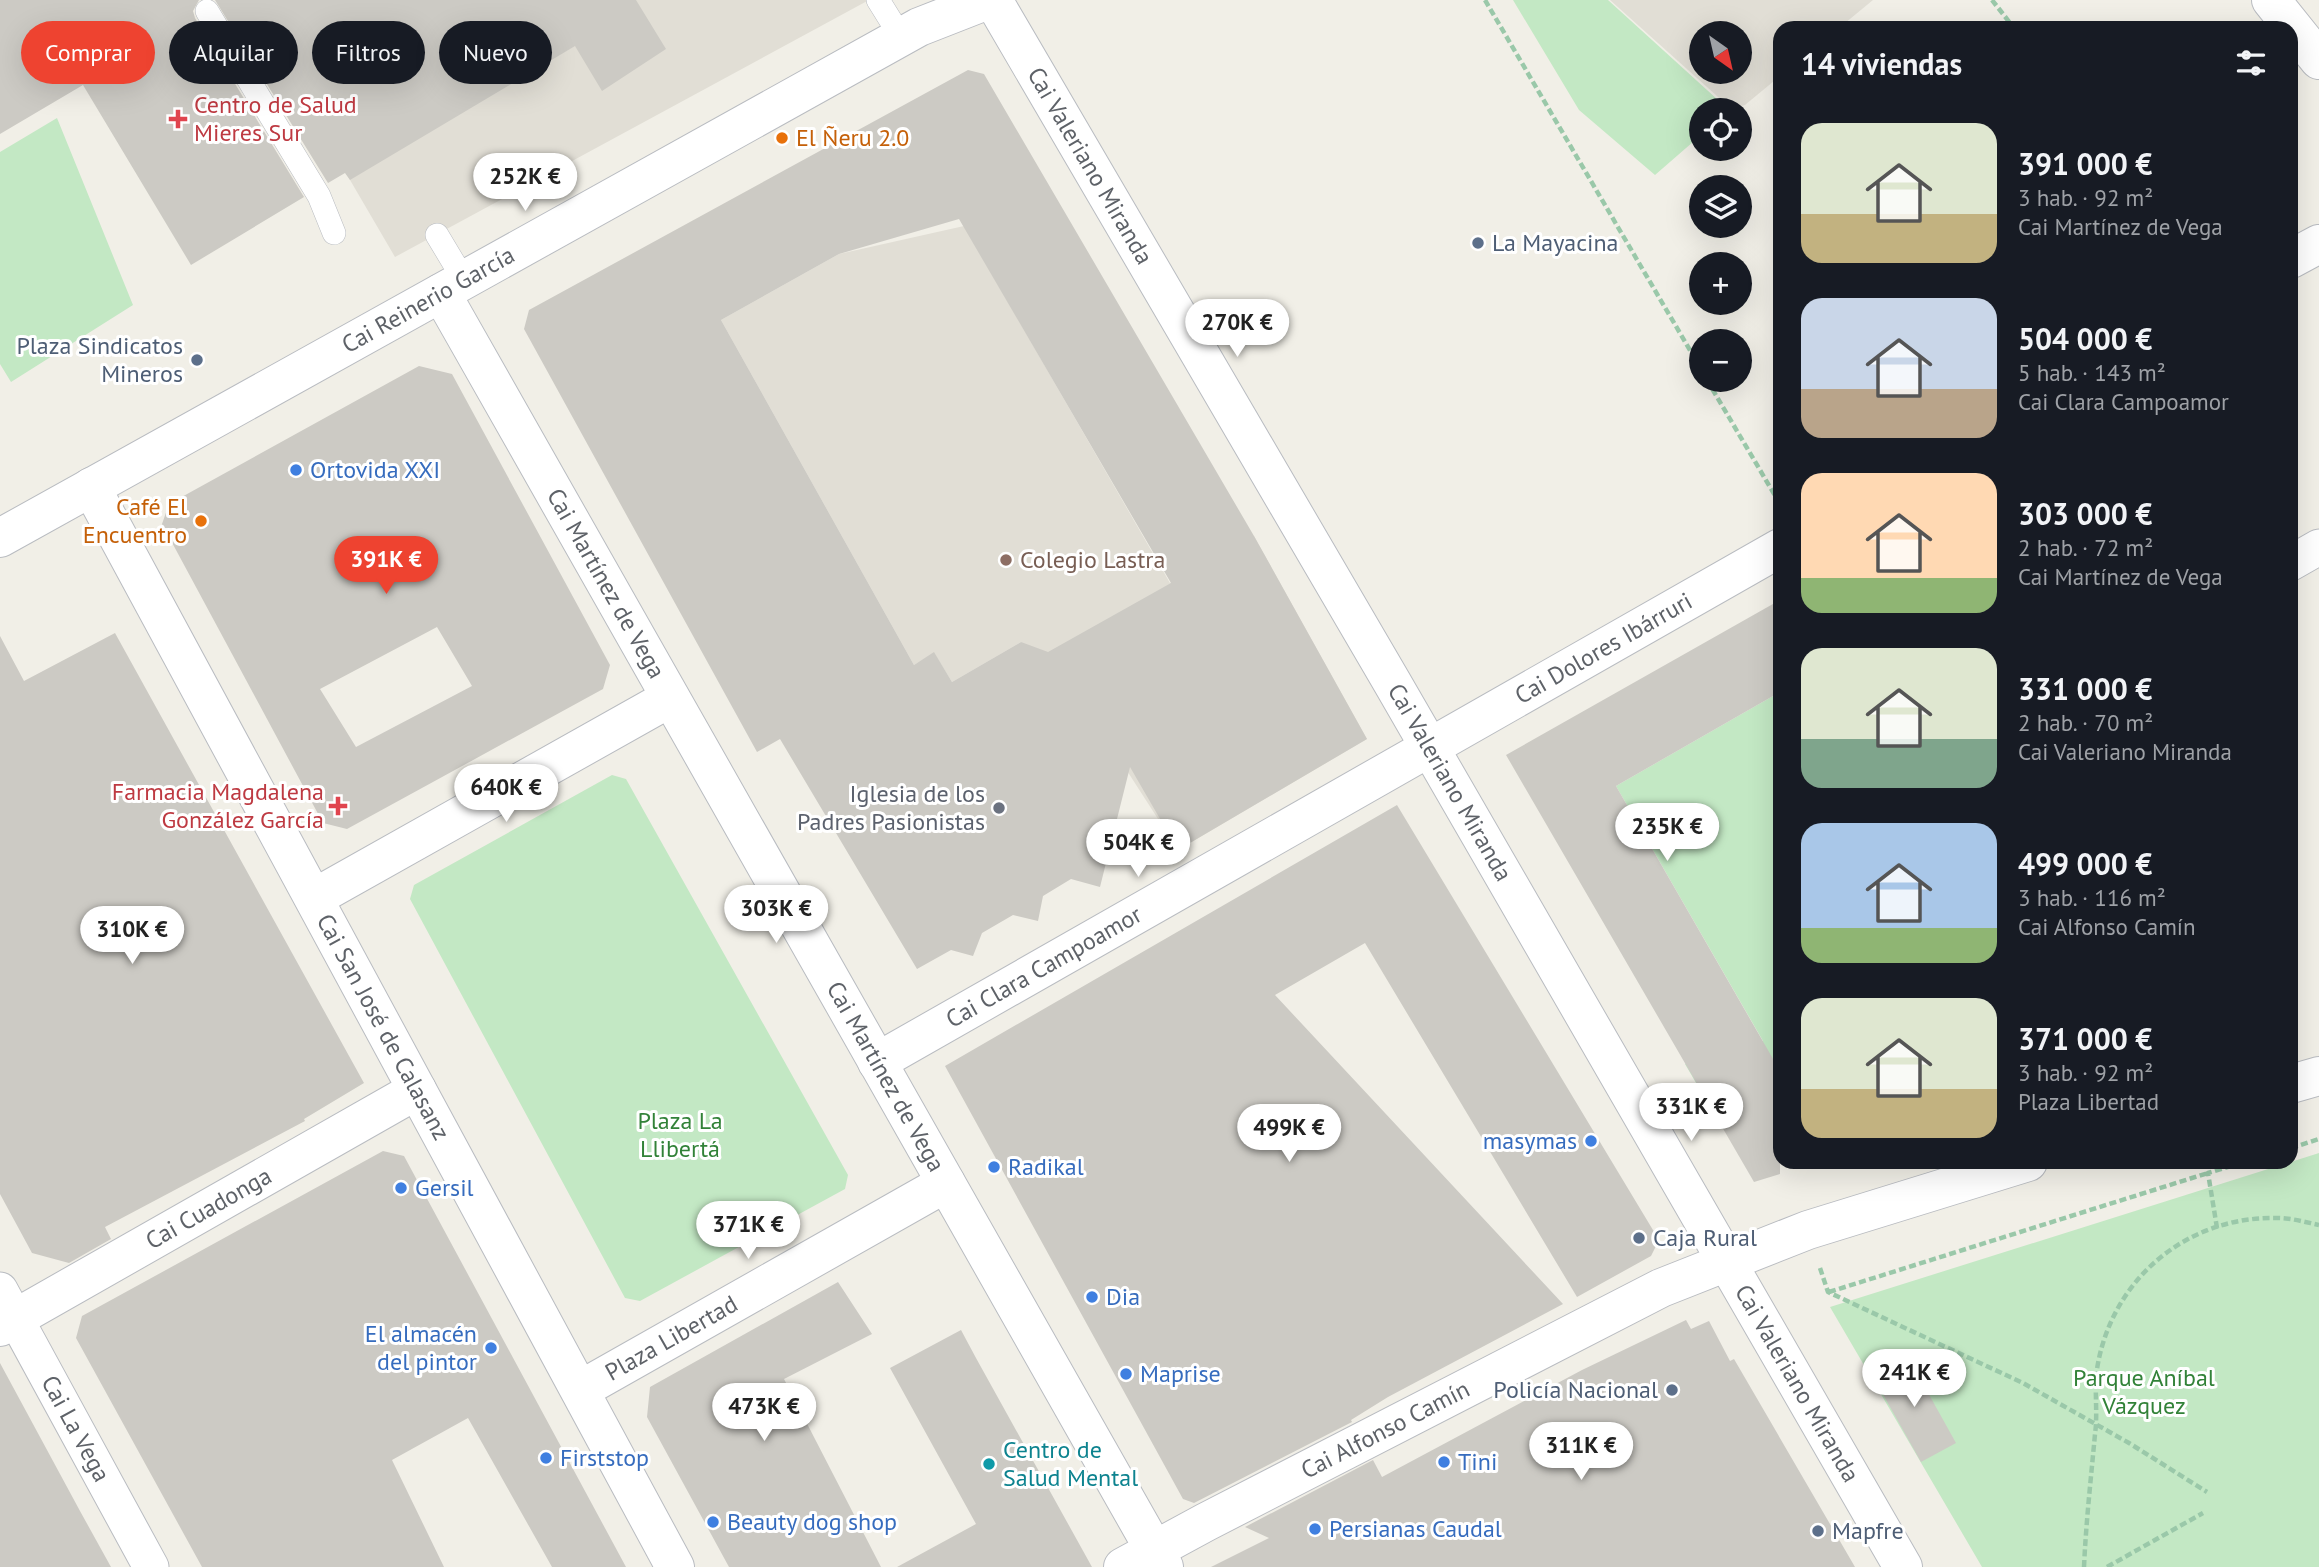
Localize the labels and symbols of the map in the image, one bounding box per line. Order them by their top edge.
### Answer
north arrow [1689,21,1752,84]
street label: Cai Valeriano Miranda [1021,61,1160,270]
place label: Centro de Salud Mieres Sur [194,89,357,148]
marker: Centro de Salud Mieres Sur [168,109,188,129]
place label: El Ñeru 2.0 [796,122,909,153]
marker: El Ñeru 2.0 [774,130,790,146]
pin: 252K € [468,154,582,213]
place label: La Mayacina [1492,227,1619,258]
marker: La Mayacina [1470,235,1486,251]
street label: Cai Reinerio García [336,239,520,360]
pin: 270K € [1180,300,1294,359]
place label: Plaza Sindicatos Mineros [16,330,183,389]
marker: Plaza Sindicatos Mineros [189,352,205,368]
place label: Ortovida XXI [310,454,440,485]
marker: Ortovida XXI [288,462,304,478]
street label: Cai Martínez de Vega [540,483,673,684]
place label: Café El Encuentro [83,491,187,550]
marker: Café El Encuentro [193,513,209,529]
pin: 391K € [329,536,443,596]
place label: Colegio Lastra [1020,544,1165,575]
marker: Colegio Lastra [998,552,1014,568]
street label: Cai Dolores Ibárruri [1509,585,1698,711]
street label: Cai Valeriano Miranda [1381,678,1520,887]
pin: 640K € [449,764,563,824]
place label: Farmacia Magdalena González García [112,776,324,835]
place label: Iglesia de los Padres Pasionistas [797,778,985,837]
marker: Farmacia Magdalena González García [330,798,346,814]
marker: Iglesia de los Padres Pasionistas [991,800,1007,816]
pin: 235K € [1610,804,1724,863]
pin: 504K € [1081,820,1195,879]
pin: 303K € [719,886,833,945]
street label: Cai Clara Campoamor [940,899,1147,1035]
pin: 310K € [75,906,189,966]
street label: Cai San José de Calasanz [310,908,457,1145]
street label: Cai Martínez de Vega [820,976,952,1177]
pin: 331K € [1634,1084,1748,1143]
pin: 499K € [1232,1104,1346,1164]
park label: Plaza La Llibertá [637,1105,723,1164]
place label: masymas [1483,1125,1577,1156]
marker: masymas [1583,1133,1599,1149]
place label: Radikal [1008,1151,1084,1182]
marker: Radikal [986,1159,1002,1175]
street label: Cai Cuadonga [140,1160,277,1256]
place label: Gersil [415,1172,474,1203]
marker: Gersil [393,1180,409,1196]
pin: 371K € [691,1202,805,1261]
place label: Caja Rural [1653,1222,1757,1253]
marker: Caja Rural [1631,1230,1647,1246]
street label: Cai Valeriano Miranda [1728,1279,1867,1488]
place label: Dia [1106,1281,1140,1312]
street label: Plaza Libertad [599,1288,743,1388]
marker: Dia [1084,1289,1100,1305]
place label: El almacén del pintor [365,1318,477,1377]
marker: El almacén del pintor [483,1340,499,1356]
pin: 241K € [1857,1350,1971,1409]
place label: Maprise [1140,1358,1221,1389]
park label: Parque Aníbal Vázquez [2073,1362,2215,1421]
marker: Maprise [1118,1366,1134,1382]
street label: Cai La Vega [35,1370,118,1487]
street label: Cai Alfonso Camín [1295,1373,1475,1486]
place label: Policía Nacional [1493,1374,1658,1405]
marker: Policía Nacional [1664,1382,1680,1398]
pin: 473K € [707,1384,821,1443]
pin: 311K € [1524,1422,1638,1482]
place label: Centro de Salud Mental [1003,1434,1138,1493]
place label: Firststop [560,1442,649,1473]
place label: Tini [1458,1446,1497,1477]
marker: Firststop [538,1450,554,1466]
marker: Tini [1436,1454,1452,1470]
marker: Centro de Salud Mental [981,1456,997,1472]
place label: Beauty dog shop [727,1506,897,1537]
place label: Persianas Caudal [1329,1513,1502,1544]
marker: Beauty dog shop [705,1514,721,1530]
place label: Mapfre [1832,1515,1904,1546]
marker: Persianas Caudal [1307,1521,1323,1537]
marker: Mapfre [1810,1523,1826,1539]

